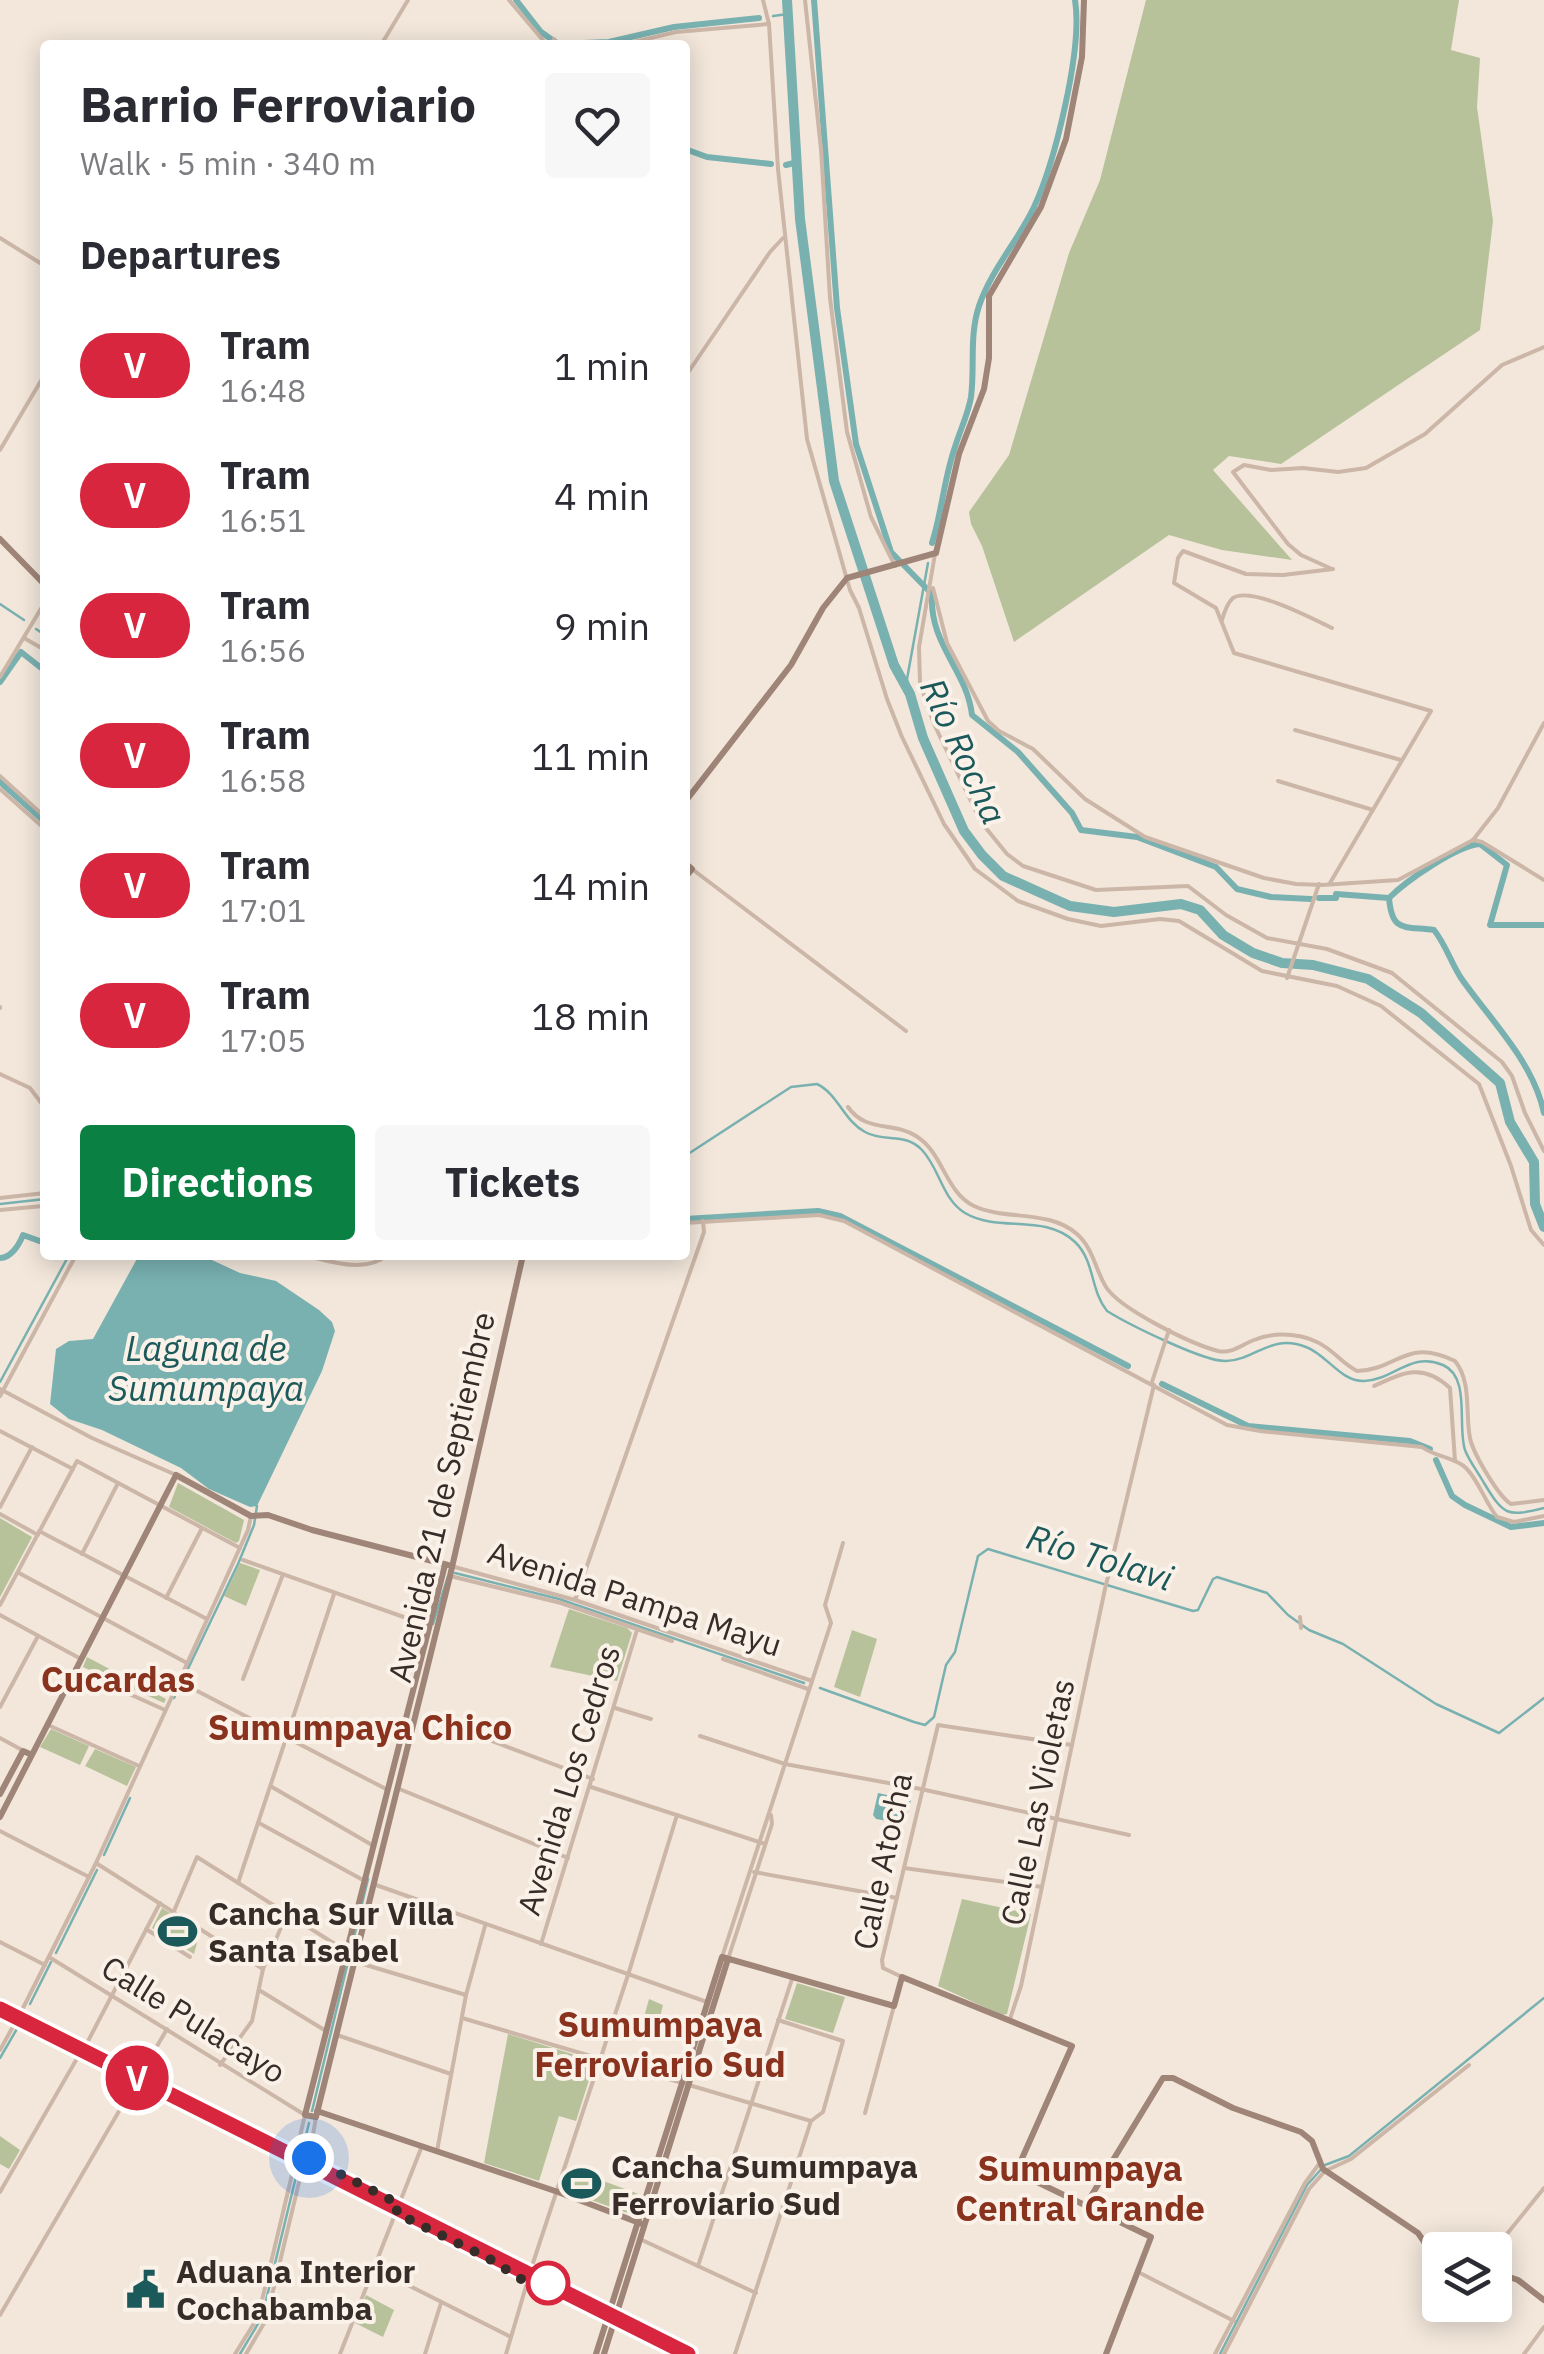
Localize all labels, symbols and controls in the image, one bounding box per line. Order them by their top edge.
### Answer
text: Barrio Ferroviario [80,73,476,135]
button: heart [545,73,650,178]
text: Walk · 5 min · 340 m [80,142,376,184]
text: Departures [80,230,281,279]
text: Tram [220,320,311,369]
text: 1 min [554,341,650,390]
text: V [124,342,146,388]
text: 16:48 [220,369,306,411]
text: Tram [220,450,311,499]
text: 4 min [554,471,650,520]
text: V [124,472,146,518]
text: 16:51 [220,499,306,541]
text: Tram [220,580,311,629]
text: 9 min [554,601,650,650]
text: V [124,602,146,648]
text: 16:56 [220,629,306,671]
water label: Río Rocha [910,671,1018,831]
text: Tram [220,710,311,759]
text: 11 min [531,731,650,780]
text: V [124,732,146,778]
text: 16:58 [220,759,306,801]
text: Tram [220,840,311,889]
text: 14 min [531,861,650,910]
text: V [124,862,146,908]
text: 17:01 [220,889,306,931]
text: Tram [220,970,311,1019]
text: 18 min [531,991,650,1040]
text: V [124,992,146,1038]
text: 17:05 [220,1019,306,1061]
button: Directions [80,1125,355,1240]
button: Tickets [375,1125,650,1240]
street label: Avenida 21 de Septiembre [378,1308,504,1686]
water label: Laguna de Sumumpaya [108,1325,304,1411]
water label: Río Tolavi [1021,1513,1179,1601]
street label: Avenida Pampa Mayu [483,1531,787,1665]
street label: Avenida Los Cedros [507,1640,629,1920]
district label: Cucardas [41,1656,195,1702]
street label: Calle Las Violetas [990,1675,1084,1929]
district label: Sumumpaya Chico [208,1704,512,1750]
street label: Calle Atocha [843,1769,921,1953]
place label: Cancha Sur Villa Santa Isabel [208,1892,454,1971]
sports icon: Cancha Sur Villa Santa Isabel [157,1910,199,1952]
street label: Calle Pulacayo [94,1946,294,2092]
district label: Sumumpaya Ferroviario Sud [534,2001,786,2087]
line badge: V [104,2046,170,2110]
text: V [126,2055,148,2101]
your location [284,2133,334,2183]
place label: Cancha Sumumpaya Ferroviario Sud [611,2145,918,2224]
district label: Sumumpaya Central Grande [955,2145,1205,2231]
sports icon: Cancha Sumumpaya Ferroviario Sud [560,2163,602,2205]
map controls [1422,2232,1512,2322]
button: layers [1422,2232,1512,2322]
place label: Aduana Interior Cochabamba [176,2250,416,2329]
unlabelled marker [527,2262,569,2304]
public building icon: Aduana Interior Cochabamba [125,2268,167,2310]

